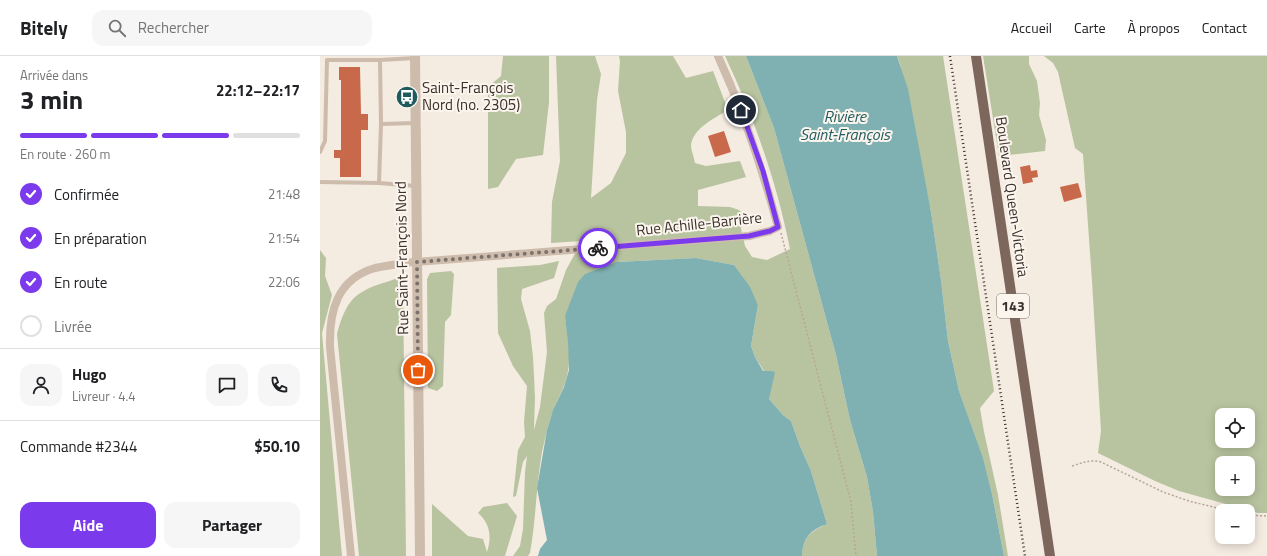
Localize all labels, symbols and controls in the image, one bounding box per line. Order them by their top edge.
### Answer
search box [92,10,372,46]
text: Bitely [20,13,68,42]
text: Rechercher [138,16,209,39]
icon: search [106,17,128,39]
text: Accueil [1011,17,1052,38]
text: Carte [1074,17,1106,38]
text: À propos [1128,17,1180,38]
text: Contact [1202,17,1247,38]
text: Arrivée dans [20,65,88,85]
place label: Saint-François Nord (no. 2305) [422,76,520,116]
text: 22:12–22:17 [216,79,300,102]
text: 3 min [20,80,83,119]
bus stop icon: Saint-François Nord (no. 2305) [394,84,420,110]
pin [724,93,758,127]
icon: home [730,99,752,121]
water label: Rivière Saint-François [800,104,891,146]
street label: Boulevard Queen-Victoria [990,115,1035,279]
text: En route · 260 m [20,144,110,164]
street label: Rue Saint-François Nord [389,181,414,335]
icon: check [20,183,42,205]
text: Confirmée [54,183,119,206]
text: 21:48 [268,184,300,204]
street label: Rue Achille-Barrière [635,205,763,242]
icon: check [20,227,42,249]
text: En préparation [54,227,147,250]
text: 21:54 [268,228,300,248]
courier [578,228,618,268]
icon: bike [587,237,609,259]
icon: check [20,271,42,293]
text: En route [54,271,107,294]
text: 22:06 [268,272,300,292]
road number: 143 [997,294,1029,318]
text: Livrée [54,315,92,338]
pin [401,353,435,387]
icon: bag [407,359,429,381]
text: Hugo [72,363,106,386]
button: person [20,364,62,406]
button: chat [206,364,248,406]
button: phone [258,364,300,406]
text: Livreur · 4.4 [72,386,136,406]
map controls [1215,408,1255,544]
button: locate [1215,408,1255,448]
text: Commande #2344 [20,435,137,458]
text: $50.10 [254,435,300,458]
button: + [1215,456,1255,496]
button: Aide [20,502,156,548]
button: Partager [164,502,300,548]
button: − [1215,504,1255,544]

